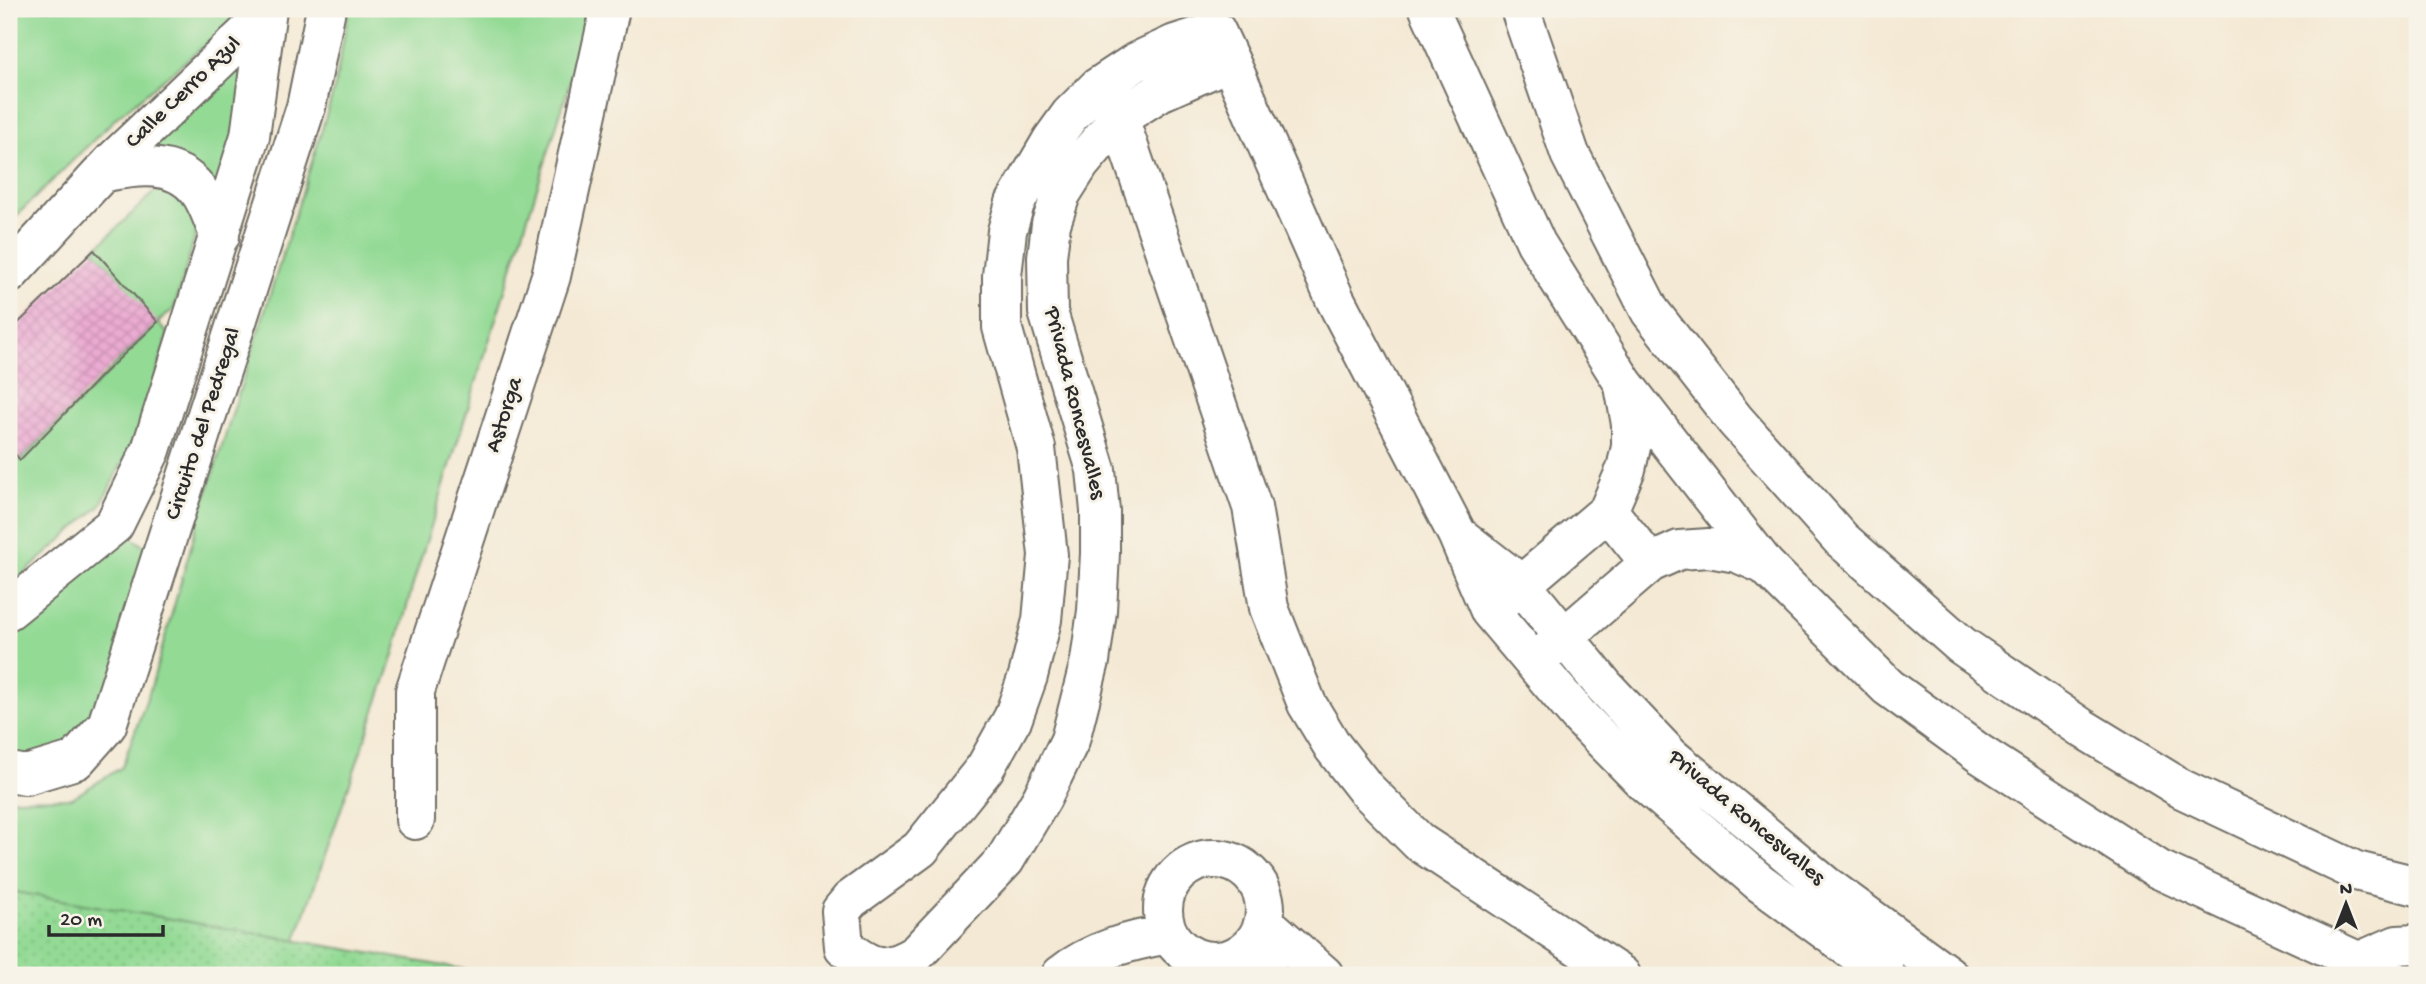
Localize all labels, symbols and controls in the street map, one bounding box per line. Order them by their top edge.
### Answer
street label: Calle Cerro Azul [121,31,247,155]
street label: Privada Roncesvalles [1037,303,1111,502]
street label: Circuito del Pedregal [160,324,248,524]
street label: Astorga [480,373,530,456]
street label: Privada Roncesvalles [1661,744,1830,892]
north arrow [2310,869,2380,939]
text: N [2340,879,2352,902]
scale bar [49,893,163,937]
text: 20 m [60,909,102,934]

